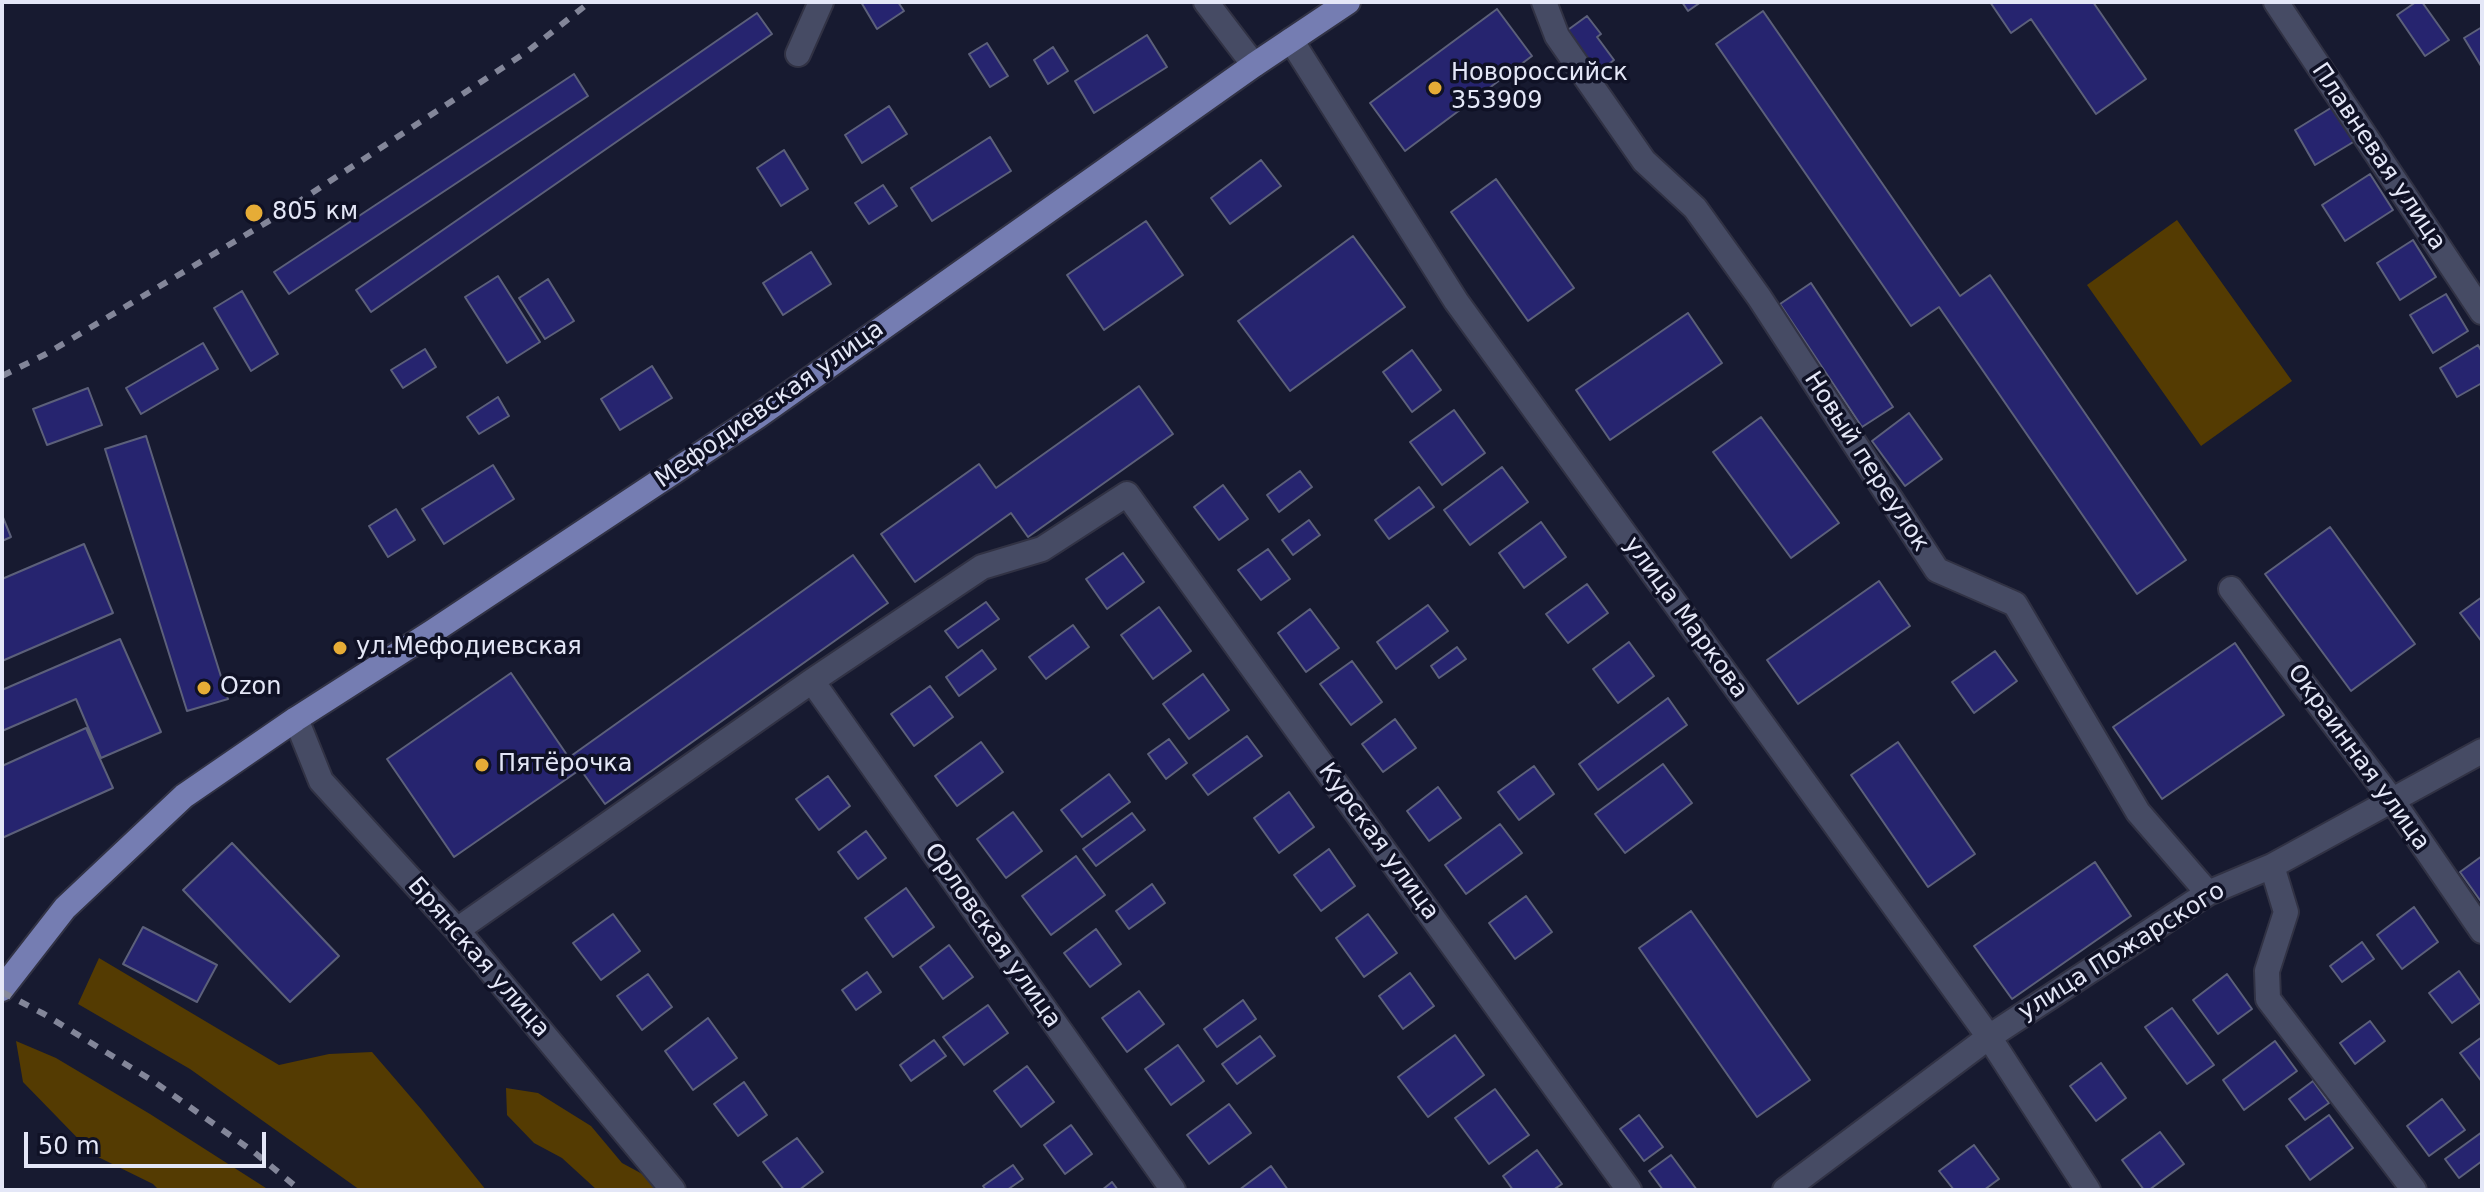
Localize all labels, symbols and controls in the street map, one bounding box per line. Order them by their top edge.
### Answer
street label: Плавневая улица [2305,58,2451,256]
place label: Новороссийск 353909 [1451,60,1628,116]
marker: Новороссийск 353909 [1426,79,1444,97]
place label: 805 км [272,199,358,227]
marker: 805 км [243,202,265,224]
street label: Мефодиевская улица [650,315,890,495]
street label: Новый переулок [1797,367,1935,557]
street label: улица Маркова [1617,532,1753,704]
place label: ул.Мефодиевская [356,634,582,662]
marker: ул.Мефодиевская [331,639,349,657]
street label: Окраинная улица [2281,659,2435,857]
place label: Ozon [220,674,281,702]
marker: Ozon [195,679,213,697]
place label: Пятёрочка [498,751,633,779]
marker: Пятёрочка [473,756,491,774]
street label: Курская улица [1311,758,1445,926]
street label: Орловская улица [917,838,1067,1034]
street label: Брянская улица [401,872,555,1044]
street label: улица Пожарского [2014,877,2230,1027]
scale bar [28,1116,270,1166]
text: 50 m [38,1132,100,1160]

